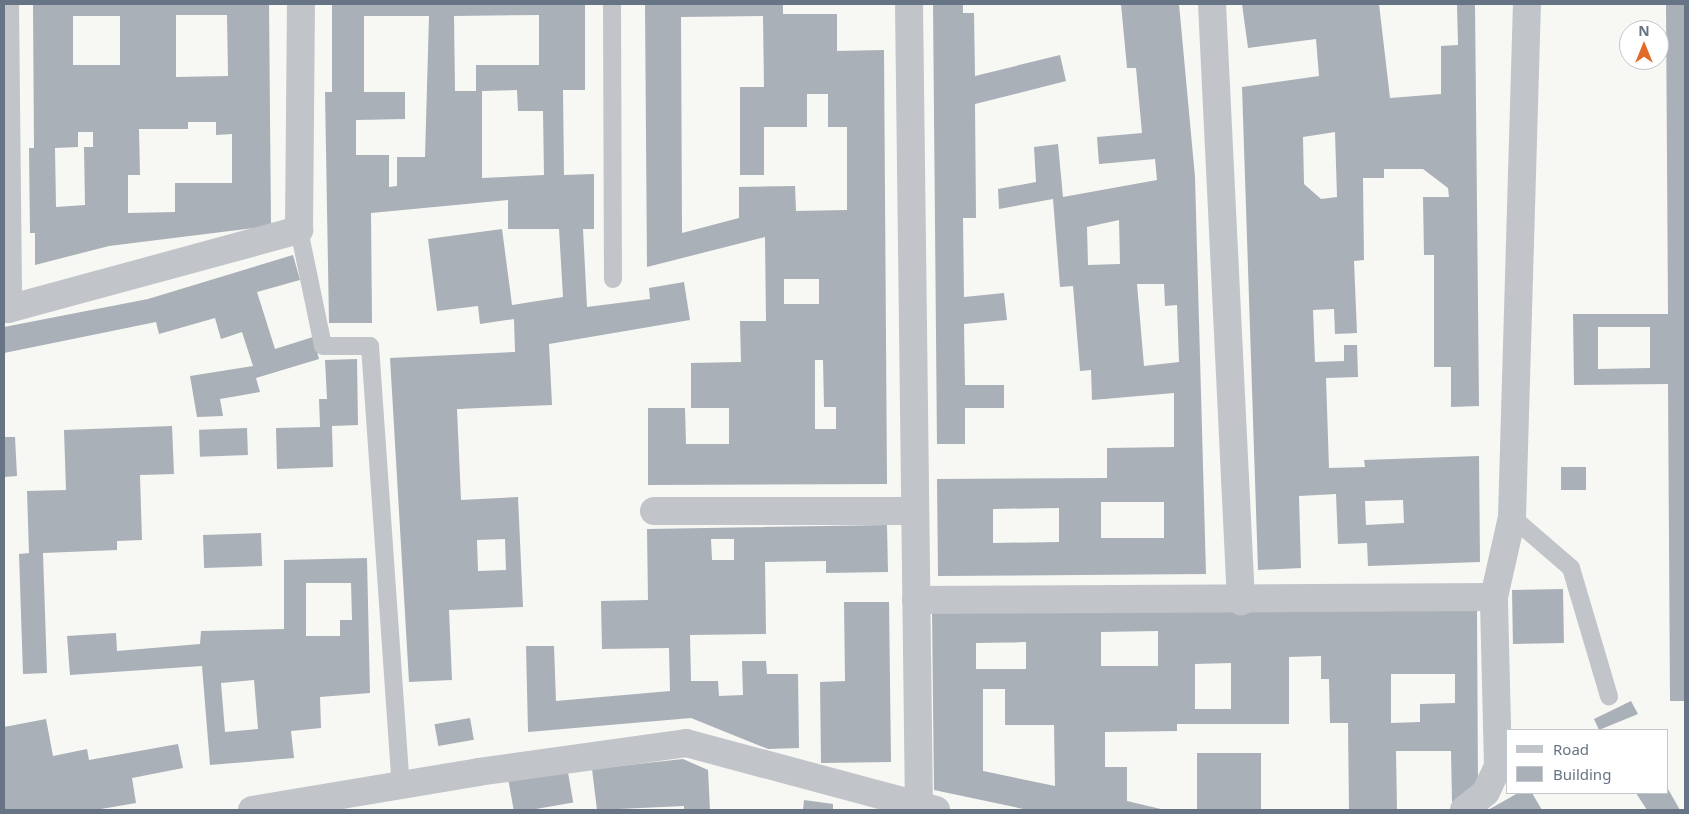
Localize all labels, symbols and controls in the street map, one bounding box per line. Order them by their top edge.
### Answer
north arrow [1619,20,1669,70]
text: N [1638,21,1650,40]
legend [1506,729,1669,794]
text: Road [1553,739,1589,759]
text: Building [1553,764,1611,784]

